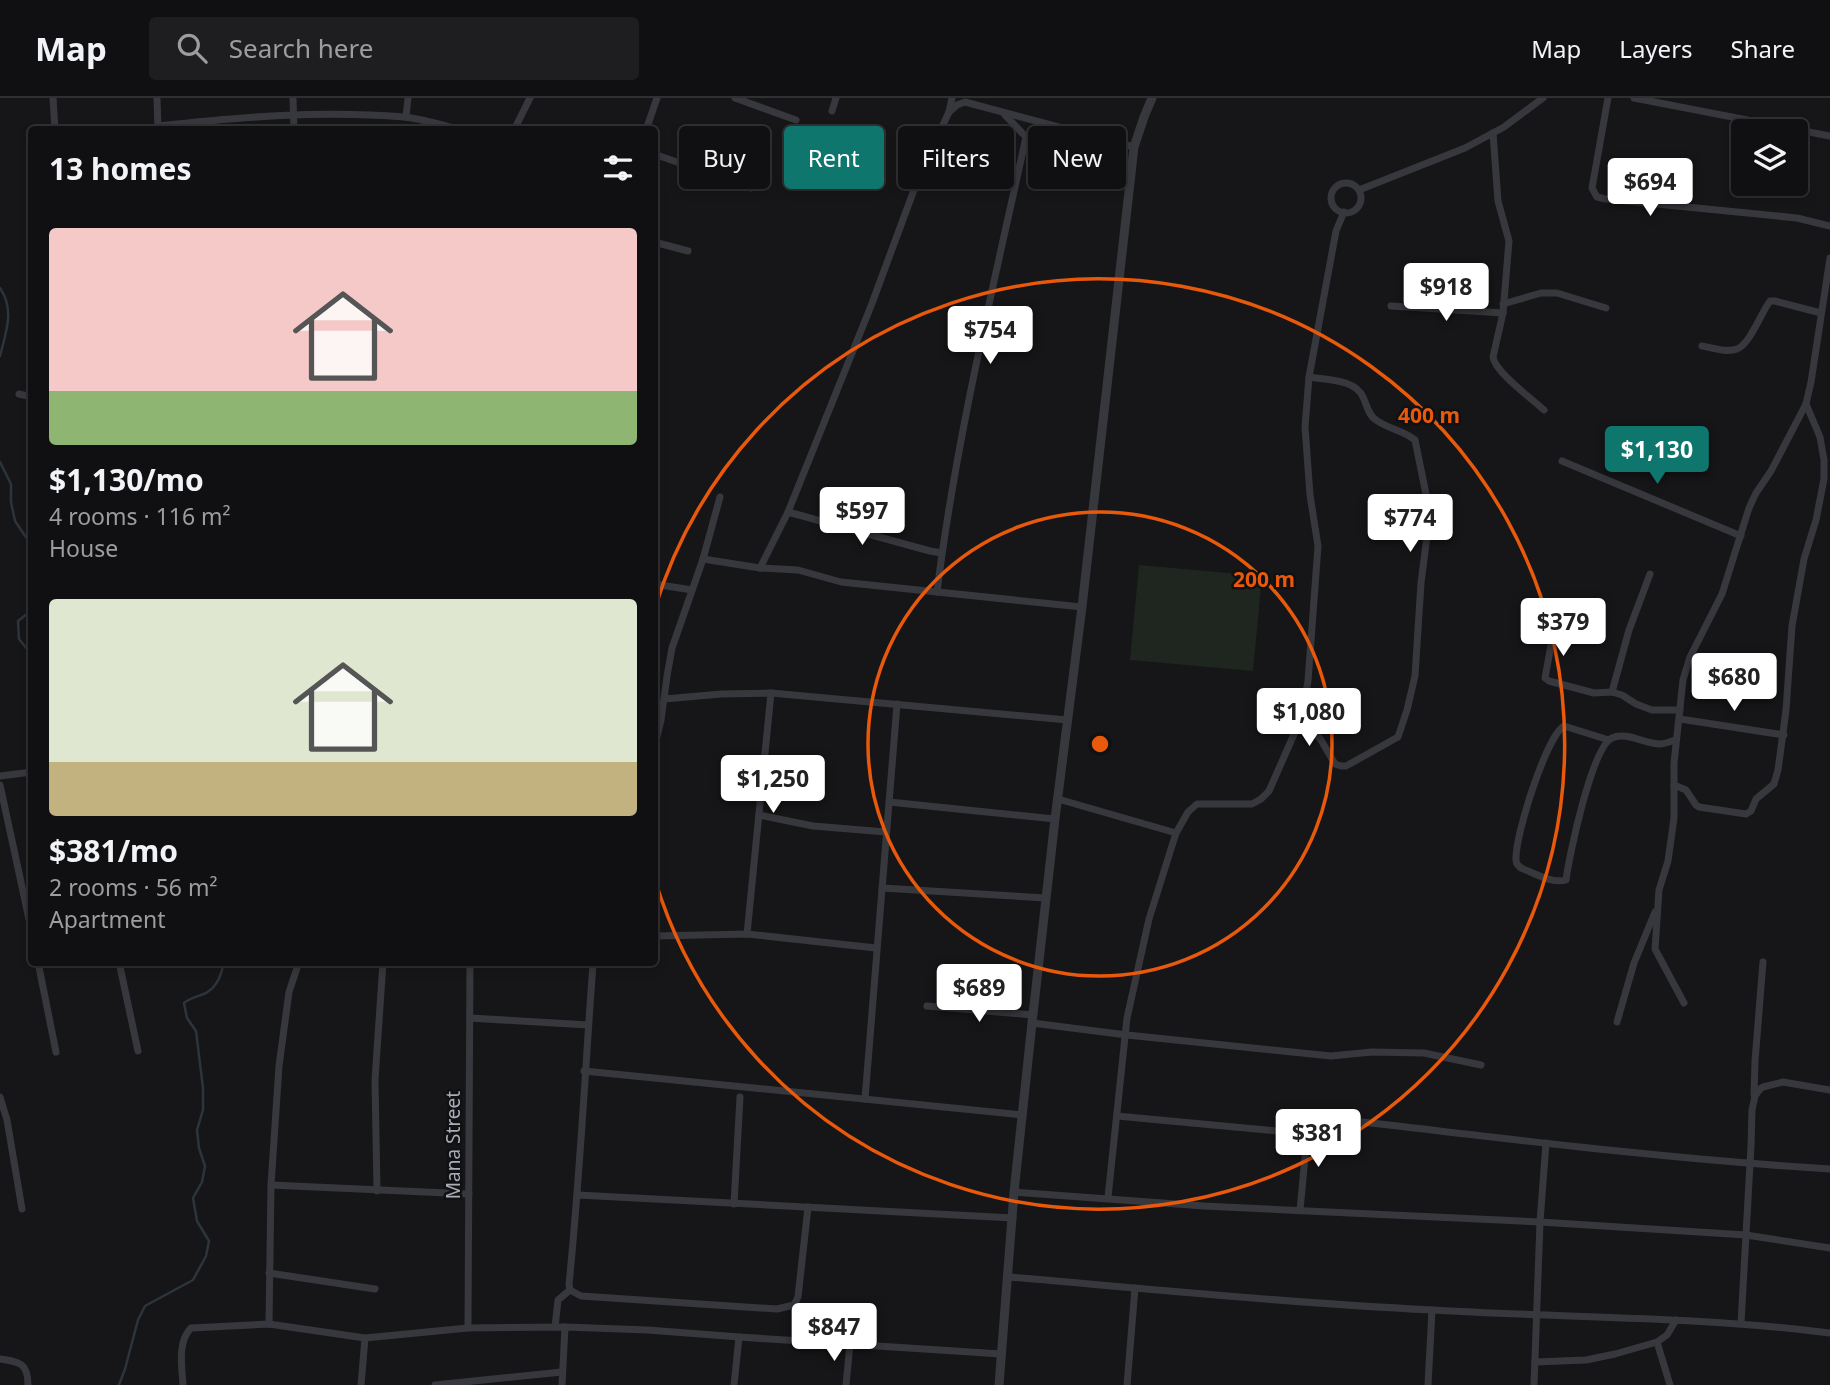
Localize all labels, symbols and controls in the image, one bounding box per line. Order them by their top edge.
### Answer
search box [149,17,639,80]
text: Map [35,26,107,71]
icon: search [173,29,211,67]
text: Search here [229,30,373,66]
text: Map [1531,32,1581,65]
text: Layers [1619,32,1693,65]
text: Share [1731,32,1795,65]
map controls [1731,119,1808,196]
button: layers [1731,119,1808,196]
chip: Buy [679,126,770,189]
chip: Rent [784,126,884,189]
chip: Filters [898,126,1014,189]
chip: New [1028,126,1126,189]
text: 13 homes [49,148,192,189]
icon: filters [599,149,637,187]
pin: $694 [1609,158,1691,218]
text: $694 [1624,165,1676,197]
pin: $918 [1405,264,1487,323]
text: $918 [1420,270,1472,302]
icon: home [280,273,406,399]
pin: $754 [949,306,1031,366]
text: $754 [964,313,1016,345]
text: 400 m [1398,401,1460,429]
pin: $1,130 [1600,426,1714,486]
text: $1,130 [1621,433,1693,465]
text: $1,130/mo [49,459,204,500]
pin: $597 [821,488,903,547]
text: $597 [836,494,888,526]
pin: $774 [1369,494,1451,554]
text: 4 rooms · 116 m² [49,500,231,532]
text: $774 [1384,501,1436,533]
text: House [49,532,118,564]
text: 200 m [1233,565,1295,593]
pin: $379 [1522,598,1604,658]
text: $379 [1537,605,1589,637]
icon: home [280,644,406,770]
pin: $680 [1693,654,1775,713]
text: $680 [1708,660,1760,692]
pin: $1,080 [1252,688,1366,748]
text: $1,080 [1273,695,1345,727]
centre of rings [1088,732,1112,756]
pin: $1,250 [716,756,830,815]
text: $1,250 [737,762,809,794]
text: $381/mo [49,830,178,871]
text: 2 rooms · 56 m² [49,871,218,903]
text: Apartment [49,903,166,935]
pin: $689 [938,964,1020,1024]
text: $689 [953,971,1005,1003]
street label: Mana Street [440,1091,466,1199]
pin: $381 [1277,1110,1359,1169]
text: $381 [1292,1116,1344,1148]
pin: $847 [793,1304,875,1363]
text: $847 [808,1310,860,1342]

